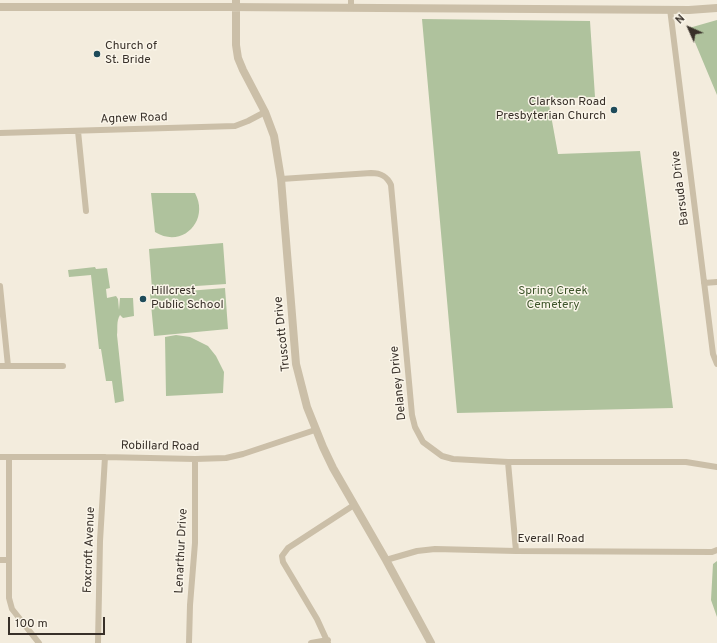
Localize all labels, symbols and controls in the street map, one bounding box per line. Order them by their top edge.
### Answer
north arrow [669,8,709,48]
text: N [673,12,688,27]
place label: Church of St. Bride [105,40,157,68]
marker: Church of St. Bride [92,49,102,59]
place label: Clarkson Road Presbyterian Church [496,96,606,124]
marker: Clarkson Road Presbyterian Church [609,105,619,115]
street label: Agnew Road [100,111,168,127]
street label: Barsuda Drive [669,150,693,226]
place label: Hillcrest Public School [151,285,224,313]
park label: Spring Creek Cemetery [518,285,588,313]
marker: Hillcrest Public School [138,294,148,304]
street label: Truscott Drive [272,296,294,372]
street label: Delaney Drive [388,345,410,421]
street label: Robillard Road [121,439,199,455]
street label: Foxcroft Avenue [81,506,99,594]
street label: Lenarthur Drive [173,508,191,594]
street label: Everall Road [518,533,584,547]
scale bar [10,609,107,635]
text: 100 m [15,616,48,632]

